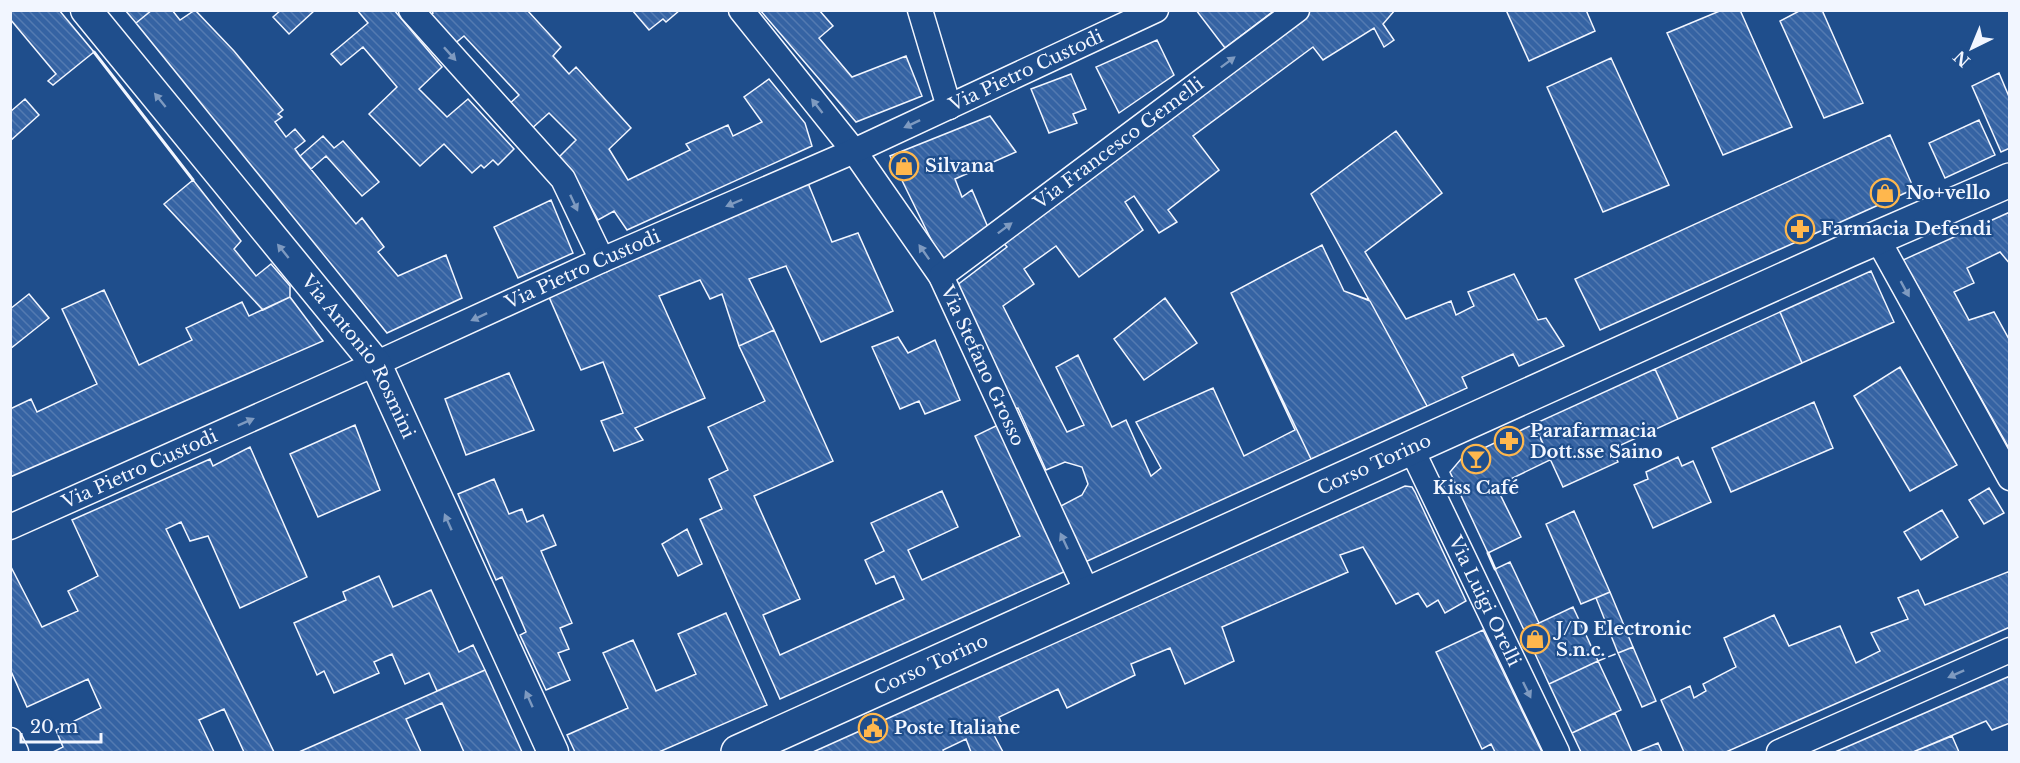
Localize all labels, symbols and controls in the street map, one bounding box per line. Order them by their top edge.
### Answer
north arrow [1942,18,2002,78]
street label: Via Pietro Custodi [945,25,1107,116]
one-way arrow [443,46,456,61]
text: N [1949,47,1974,71]
one-way arrow [1221,56,1236,68]
street label: Via Francesco Gemelli [1029,73,1208,214]
one-way arrow [153,92,166,108]
one-way arrow [811,98,824,114]
one-way arrow [904,120,921,129]
shop icon: Silvana [888,150,920,182]
place label: Silvana [925,155,995,177]
shop icon: No+vello [1869,177,1901,209]
place label: No+vello [1906,182,1991,204]
one-way arrow [570,194,579,211]
one-way arrow [725,199,743,208]
pharmacy icon: Farmacia Defendi [1784,213,1816,245]
place label: Farmacia Defendi [1821,218,1992,240]
one-way arrow [997,223,1012,235]
street label: Via Pietro Custodi [501,225,664,314]
one-way arrow [277,244,290,259]
one-way arrow [919,244,930,260]
street label: Via Antonio Rosmini [296,270,420,442]
street label: Via Stefano Grosso [936,281,1029,450]
one-way arrow [1900,281,1910,298]
one-way arrow [471,312,488,321]
one-way arrow [237,417,254,426]
place label: Parafarmacia Dott.sse Saino [1530,420,1663,463]
street label: Via Pietro Custodi [58,425,221,514]
pharmacy icon: Parafarmacia Dott.sse Saino [1493,425,1525,457]
street label: Corso Torino [1314,429,1434,500]
bar icon: Kiss Café [1460,443,1492,475]
place label: Kiss Café [1433,477,1519,499]
one-way arrow [443,513,452,530]
one-way arrow [1059,532,1068,549]
street label: Via Luigi Orelli [1443,532,1525,670]
place label: J/D Electronic S.n.c. [1552,618,1691,661]
shop icon: J/D Electronic S.n.c. [1519,623,1551,655]
street label: Corso Torino [871,629,992,700]
one-way arrow [1947,669,1965,679]
one-way arrow [1522,682,1531,699]
one-way arrow [524,691,533,708]
scale bar [21,706,100,744]
public building icon: Poste Italiane [857,712,889,744]
text: 20 m [30,716,78,738]
place label: Poste Italiane [894,717,1020,739]

